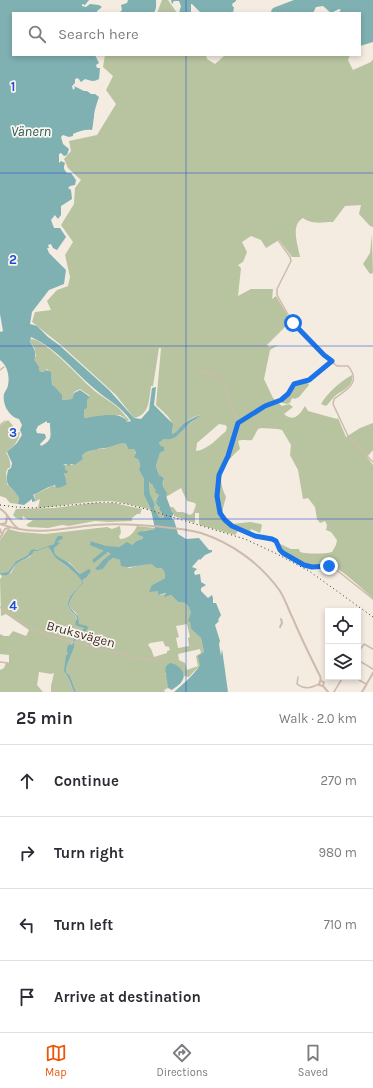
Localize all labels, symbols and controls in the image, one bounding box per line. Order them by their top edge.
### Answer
search box [12,12,361,56]
icon: search [26,23,48,45]
text: Search here [58,25,139,43]
text: 1 [11,79,15,94]
water label: Vänern [11,123,51,140]
text: 2 [9,252,17,267]
route start [284,314,302,332]
text: 3 [9,425,17,440]
route end [320,557,338,575]
text: 4 [9,598,17,613]
map controls [325,608,361,680]
button: locate [325,608,361,644]
street label: Bruksvägen [45,618,117,650]
button: layers [325,644,361,680]
text: 25 min [16,708,73,728]
text: Walk · 2.0 km [279,711,357,726]
icon: ahead [16,770,38,792]
text: Continue [54,772,119,790]
text: 270 m [320,773,357,788]
icon: right [16,842,38,864]
text: Turn right [54,844,124,862]
text: 980 m [319,845,357,860]
icon: left [16,914,38,936]
text: Turn left [54,916,113,934]
text: 710 m [324,917,357,932]
icon: arrive [16,986,38,1008]
text: Arrive at destination [54,988,201,1006]
tab: Map [45,1042,67,1079]
tab: Directions [156,1042,208,1079]
tab: Saved [298,1042,328,1079]

